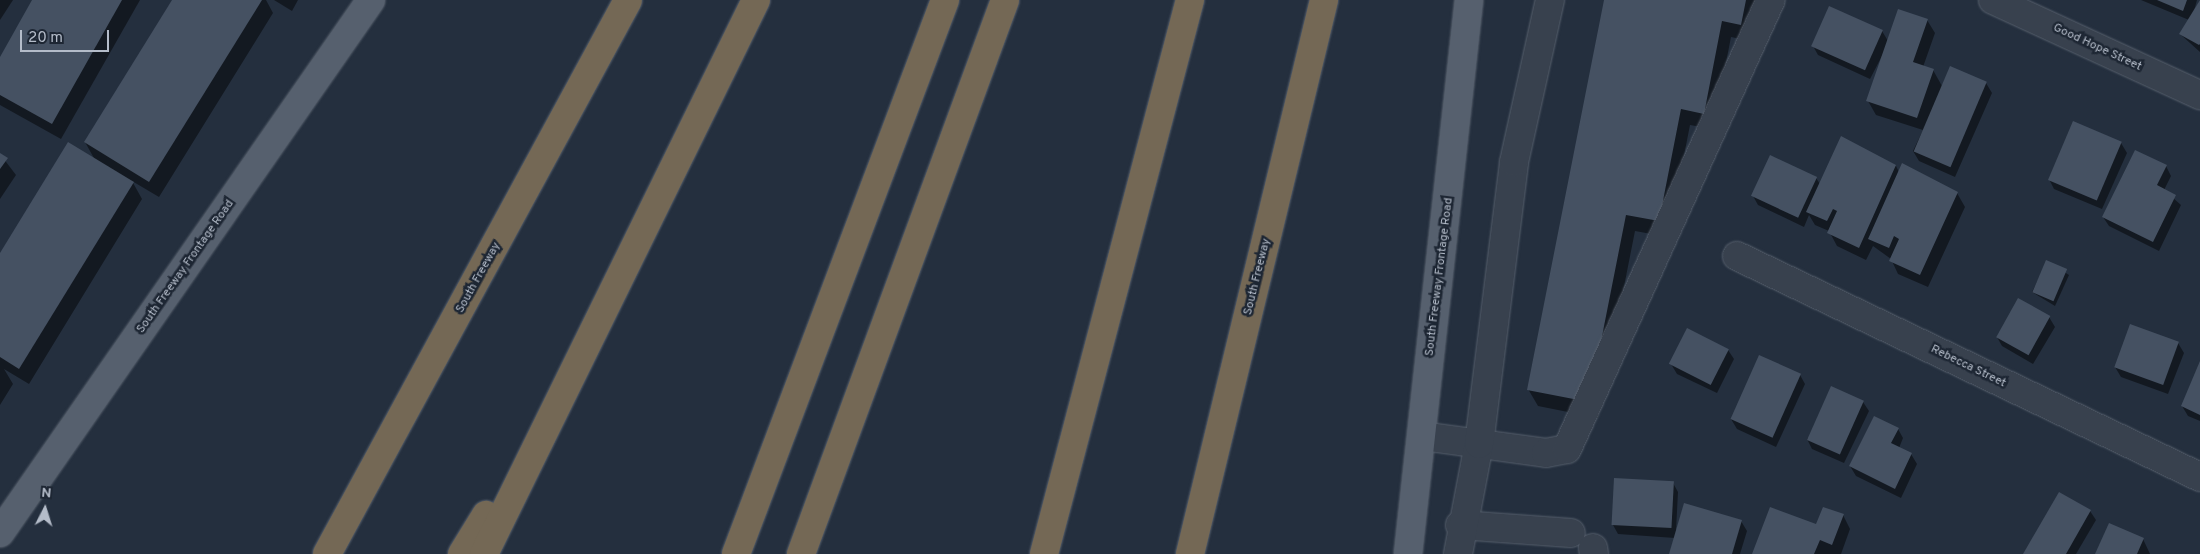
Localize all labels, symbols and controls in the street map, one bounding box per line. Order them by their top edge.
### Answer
scale bar [22,20,111,52]
street label: Good Hope Street [2050,21,2144,75]
text: 20 m [28,29,63,48]
street label: South Freeway Frontage Road [1423,197,1457,357]
street label: South Freeway Frontage Road [134,198,238,336]
street label: South Freeway [1242,237,1274,317]
street label: South Freeway [454,240,504,316]
street label: Rebecca Street [1928,343,2008,391]
north arrow [20,484,70,534]
text: N [41,485,52,502]

